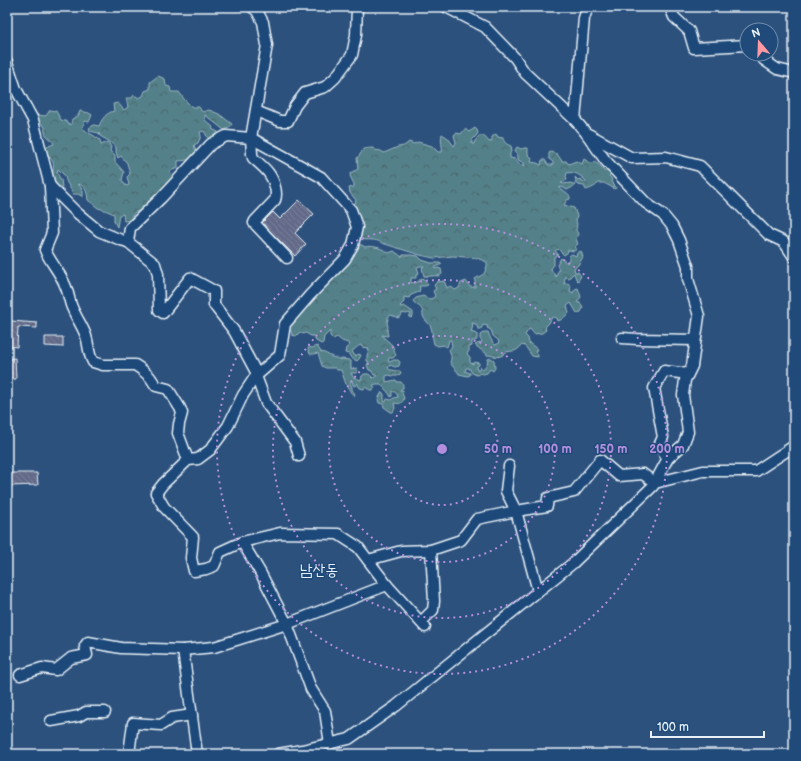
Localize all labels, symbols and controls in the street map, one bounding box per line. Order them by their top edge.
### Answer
north arrow [739,22,779,62]
text: N [750,26,762,41]
centre of rings [435,442,449,456]
text: 50 m [484,442,512,457]
text: 100 m [538,442,572,457]
text: 150 m [595,442,627,457]
text: 200 m [649,442,685,457]
district label: 남산동 [300,561,338,580]
scale bar [651,713,764,739]
text: 100 m [657,720,689,735]

